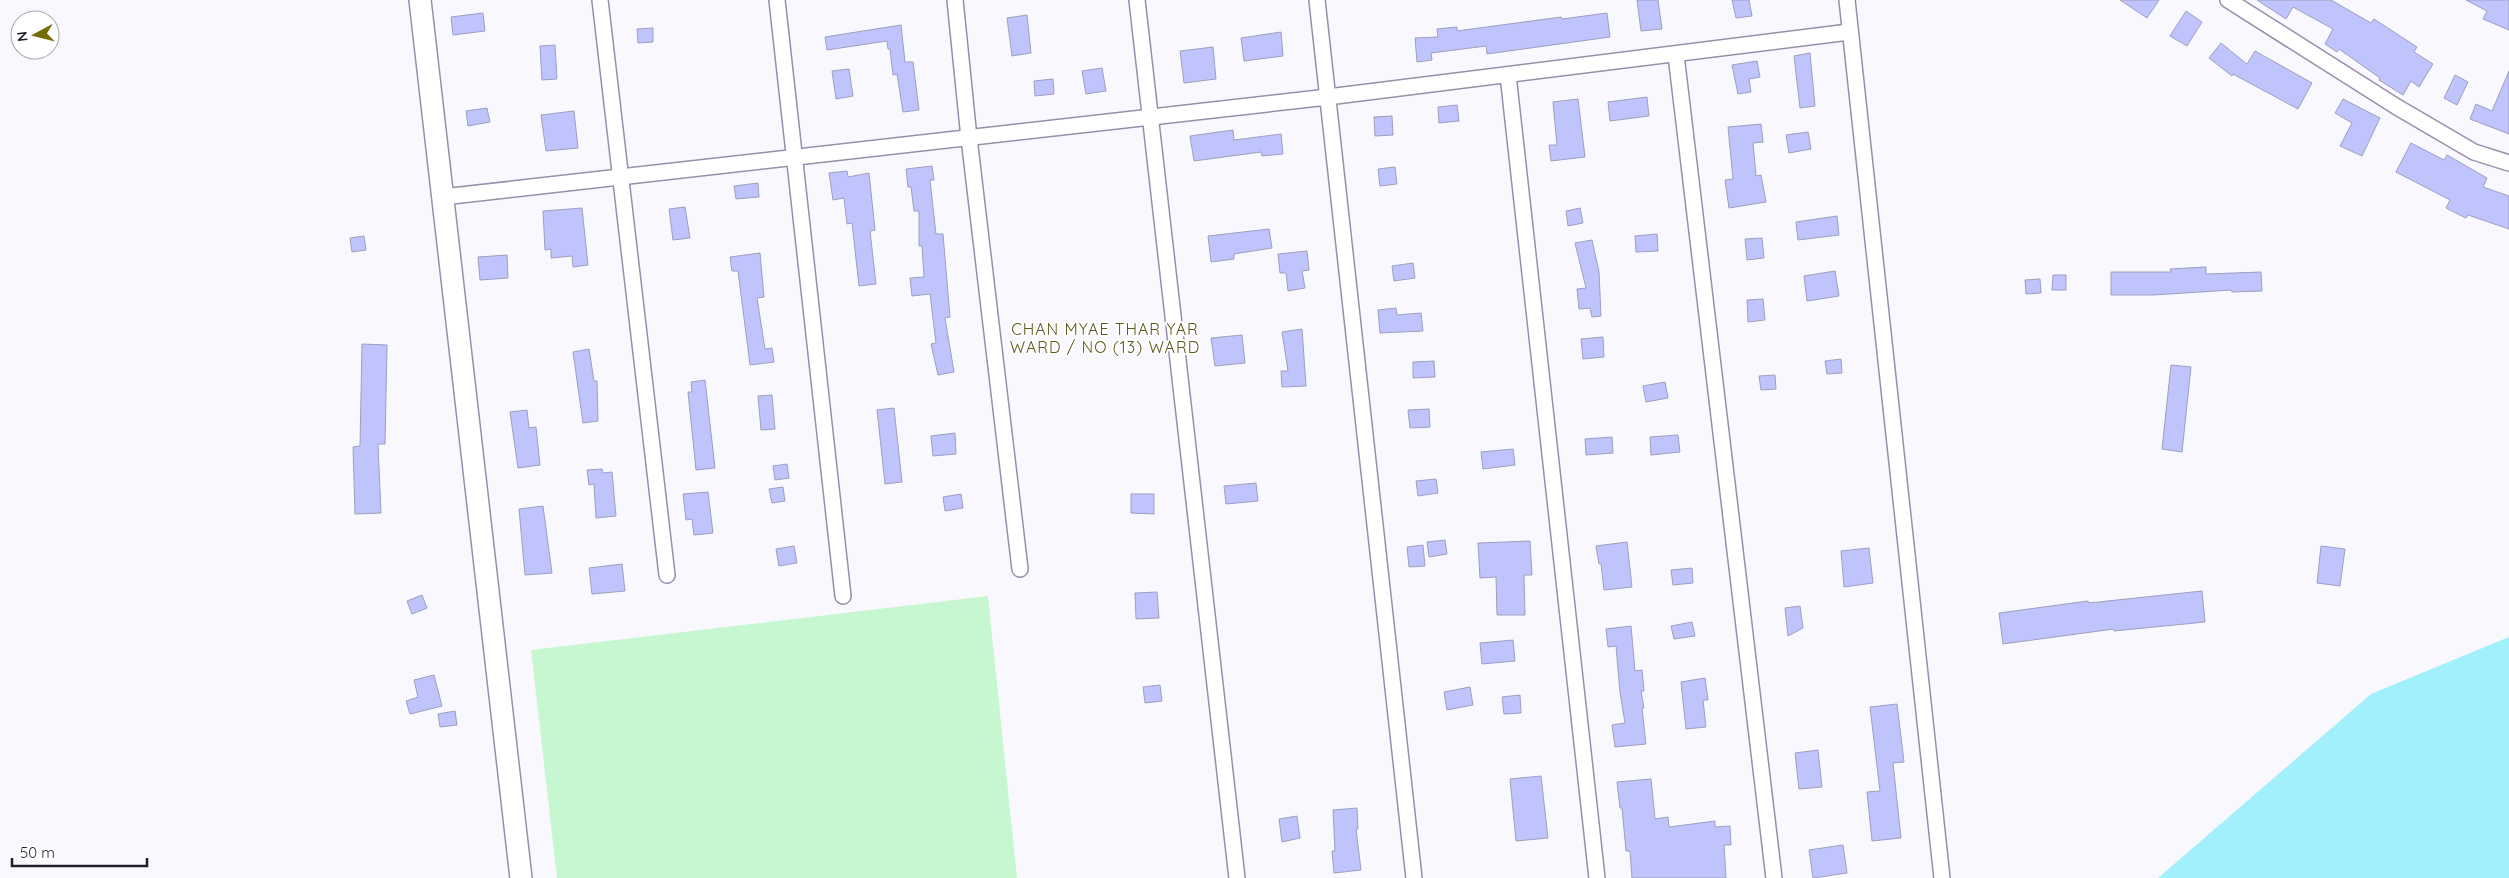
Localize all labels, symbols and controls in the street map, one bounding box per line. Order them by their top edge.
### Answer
north arrow [10,10,60,60]
text: N [13,30,32,43]
district label: CHAN MYAE THAR YAR WARD / NO (13) WARD [1010,319,1200,357]
scale bar [12,836,148,868]
text: 50 m [20,843,55,862]

